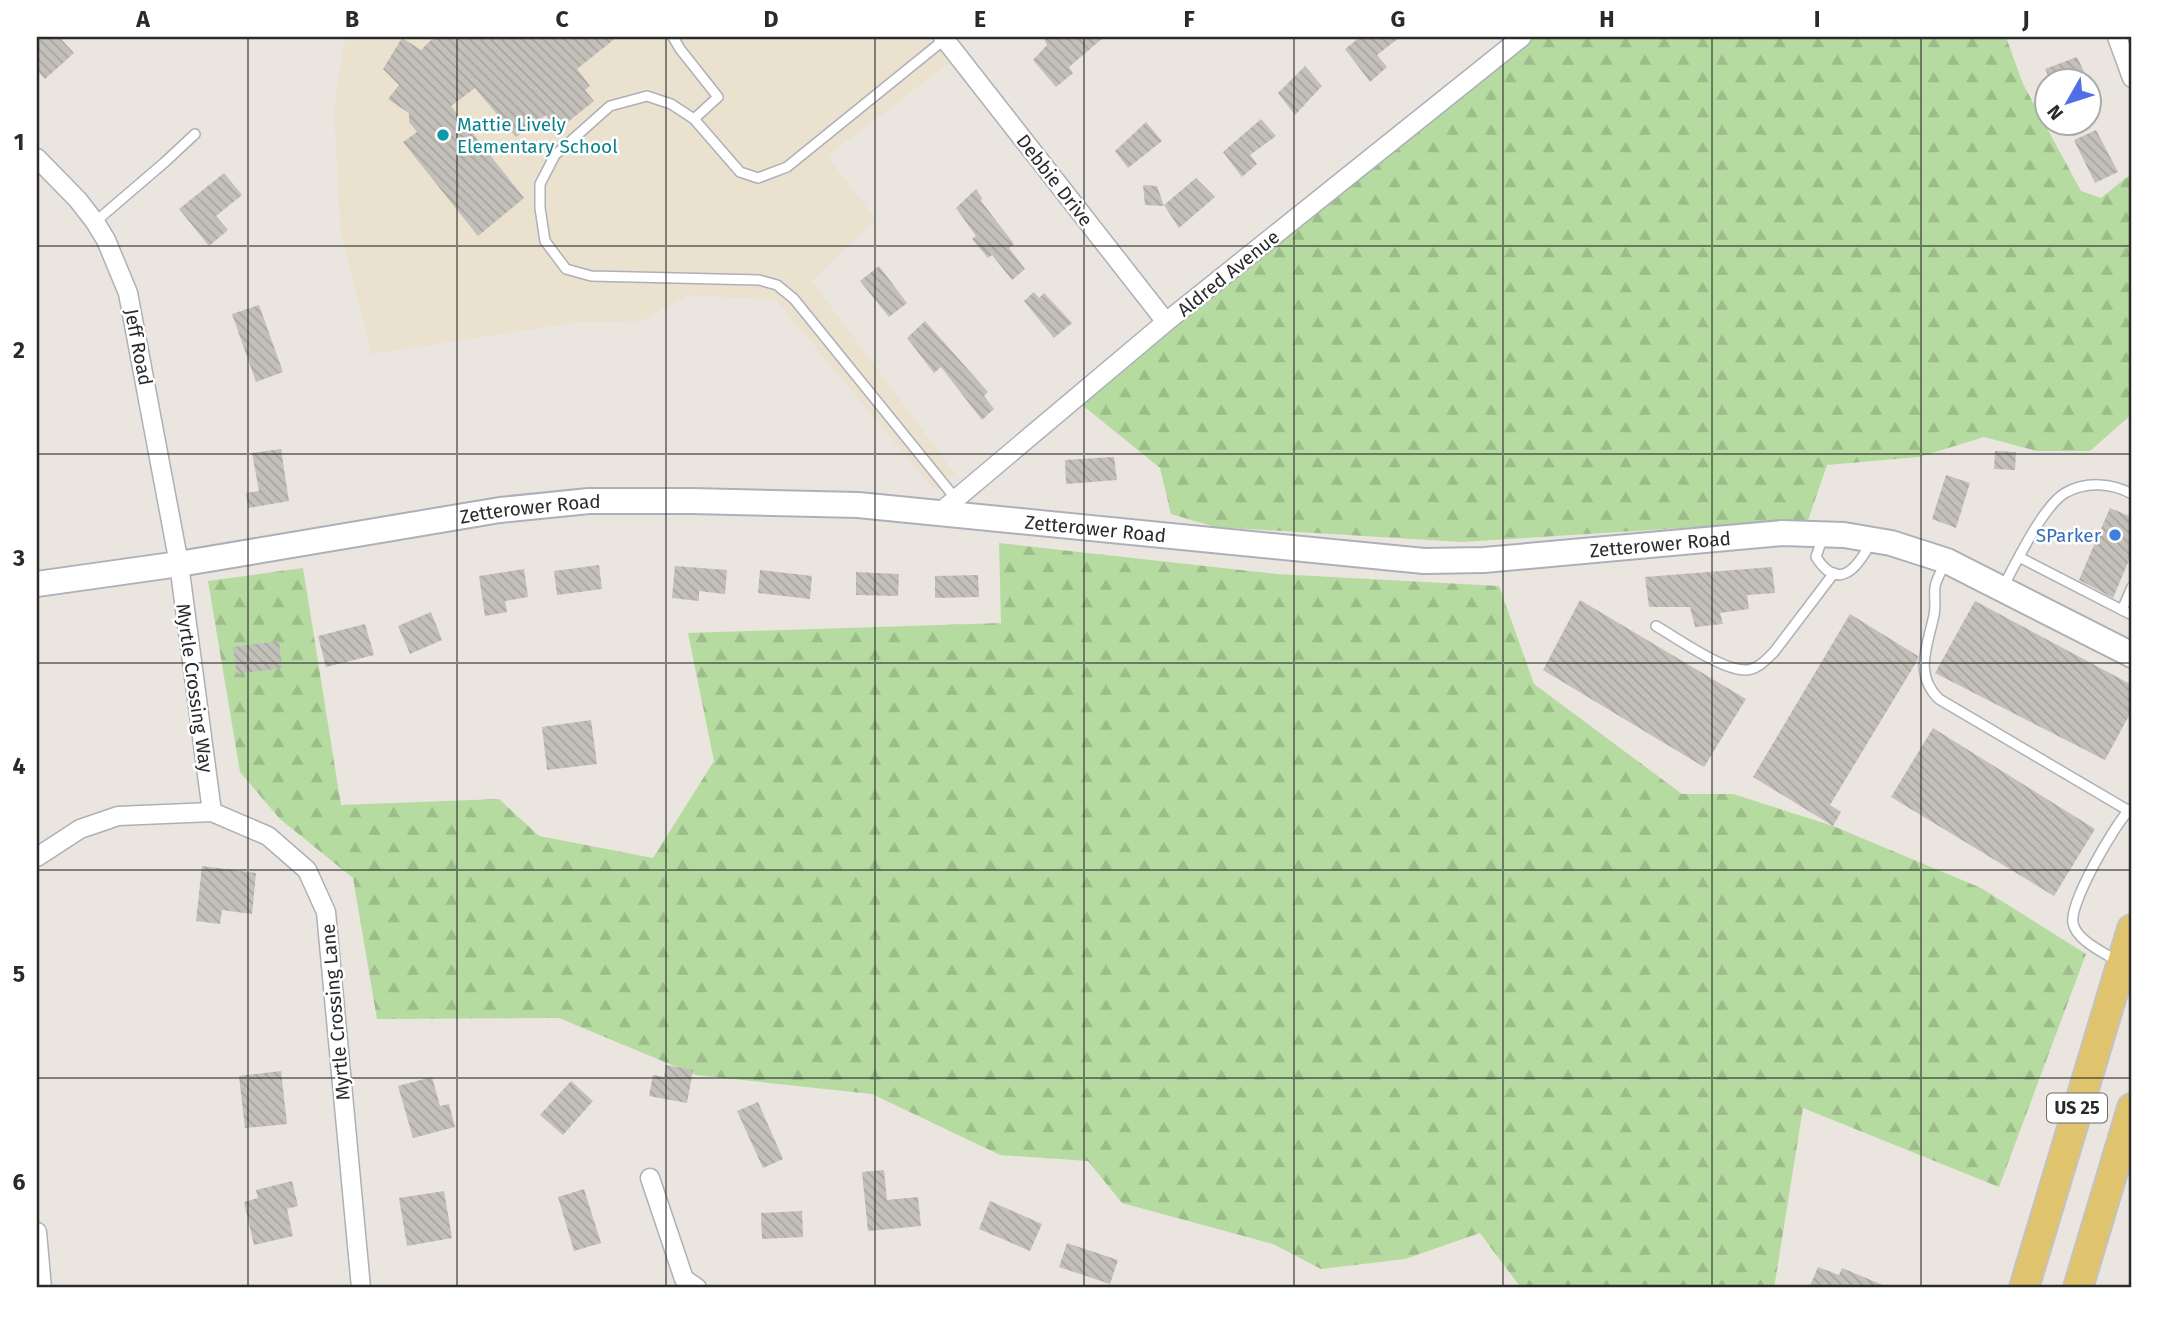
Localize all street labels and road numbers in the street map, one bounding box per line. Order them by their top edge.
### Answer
street label: Debbie Drive [1012,130,1098,231]
street label: Aldred Avenue [1173,225,1284,321]
street label: Jeff Road [120,307,157,387]
street label: Zetterower Road [458,490,601,529]
street label: Zetterower Road [1024,511,1167,547]
street label: Zetterower Road [1589,527,1732,562]
street label: Myrtle Crossing Way [171,602,218,775]
street label: Myrtle Crossing Lane [316,923,355,1101]
road number: US 25 [2047,1093,2107,1122]

